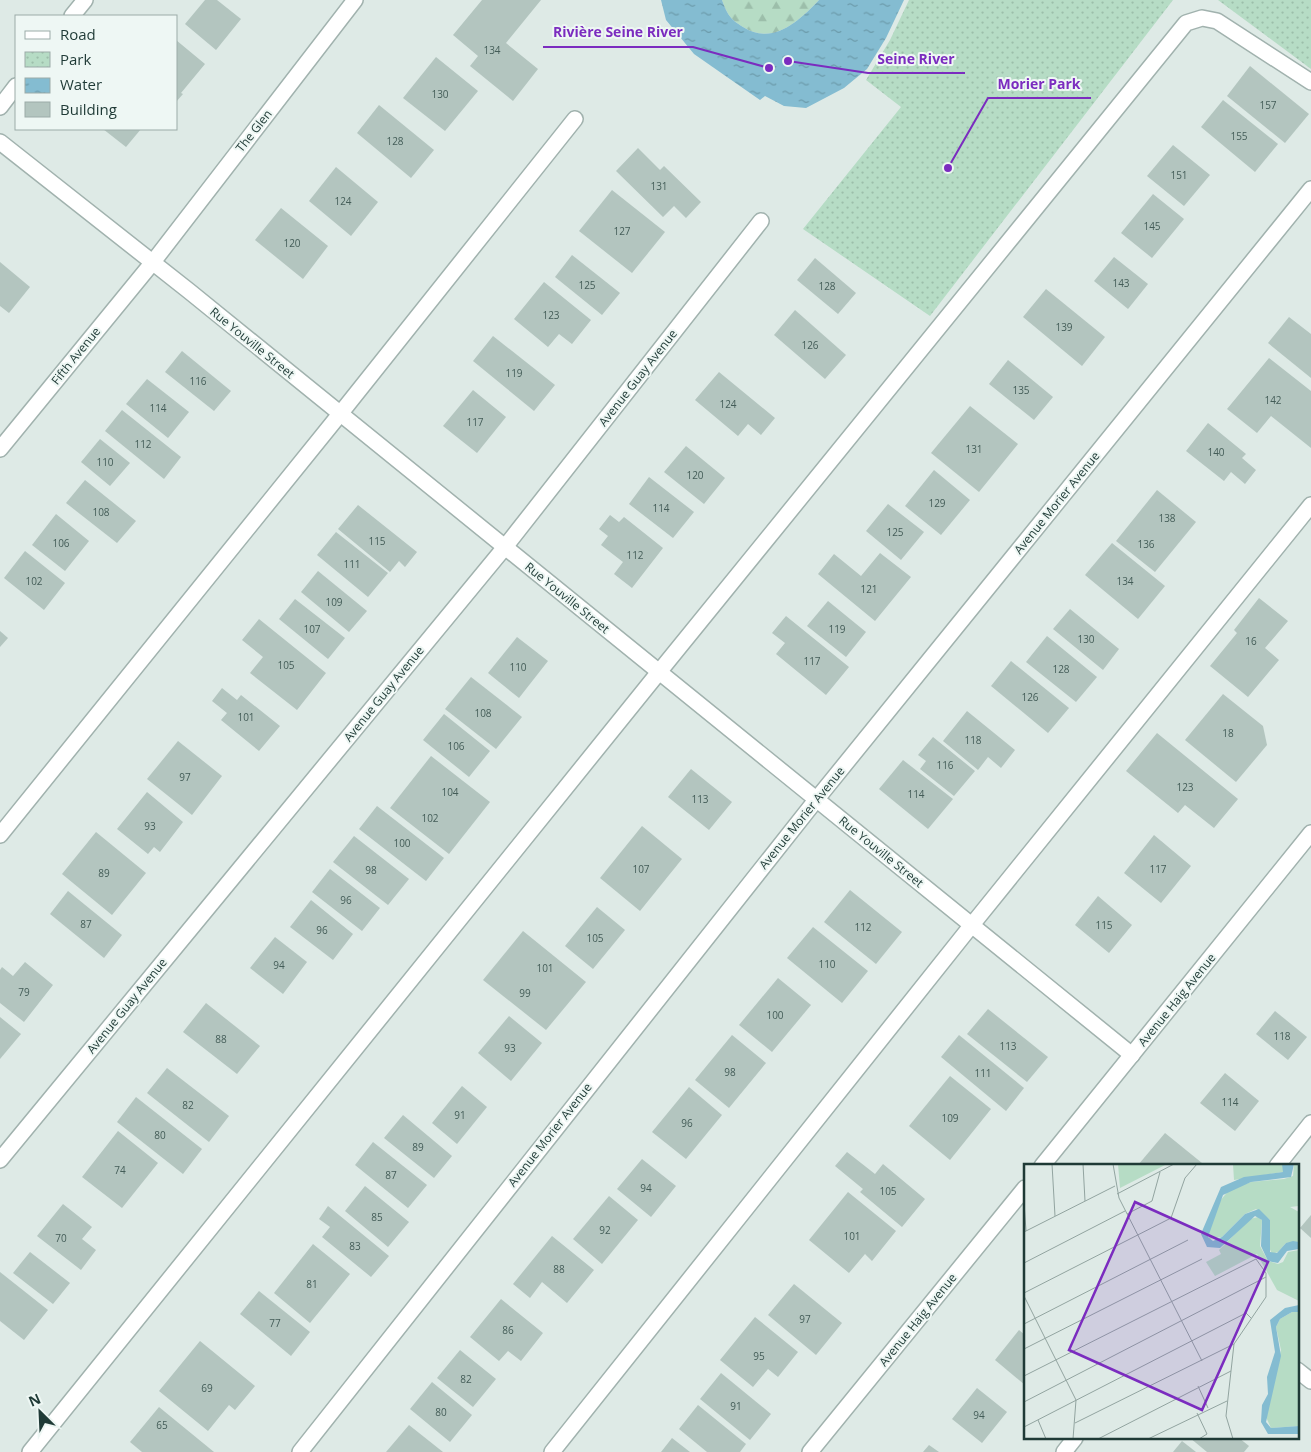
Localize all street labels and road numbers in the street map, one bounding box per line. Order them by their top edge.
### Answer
street label: The Glen [232,106,276,156]
street label: Rue Youville Street [206,303,298,382]
street label: Fifth Avenue [47,323,104,388]
street label: Avenue Guay Avenue [594,326,681,430]
street label: Avenue Morier Avenue [1010,448,1103,558]
street label: Rue Youville Street [521,558,613,637]
street label: Avenue Guay Avenue [340,642,428,745]
street label: Avenue Morier Avenue [755,763,848,873]
street label: Rue Youville Street [835,812,927,891]
street label: Avenue Haig Avenue [1134,950,1220,1050]
street label: Avenue Guay Avenue [83,954,171,1057]
street label: Avenue Morier Avenue [504,1079,596,1190]
street label: Avenue Haig Avenue [875,1270,961,1370]

